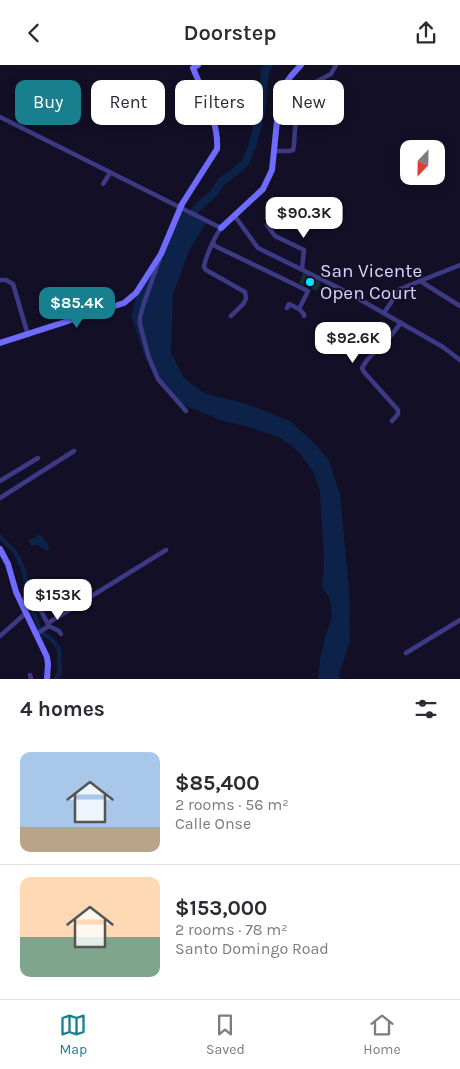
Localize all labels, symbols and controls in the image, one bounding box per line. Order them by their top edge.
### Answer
icon: back [20,19,48,47]
icon: share [412,19,440,47]
text: Doorstep [183,20,277,46]
chip: Buy [15,80,81,125]
chip: Rent [91,80,165,125]
chip: Filters [175,80,263,125]
chip: New [273,80,344,125]
north arrow [400,140,445,185]
map controls [400,140,445,185]
pin: $90.3K [263,197,345,239]
text: $90.3K [277,203,331,222]
place label: San Vicente Open Court [320,260,422,304]
marker: San Vicente Open Court [304,276,316,288]
pin: $85.4K [36,287,118,329]
text: $85.4K [50,293,104,312]
pin: $92.6K [312,321,394,364]
text: $92.6K [326,328,380,347]
pin: $153K [23,579,93,621]
text: $153K [35,585,81,604]
icon: filters [412,695,440,723]
text: 4 homes [20,697,105,721]
text: $85,400 [175,771,260,795]
icon: home [60,772,120,832]
text: 2 rooms · 56 m² [175,795,289,814]
text: Calle Onse [175,814,251,833]
text: $153,000 [175,896,267,920]
icon: home [60,897,120,957]
text: 2 rooms · 78 m² [175,920,288,939]
text: Santo Domingo Road [175,939,329,958]
tab: Map [59,1011,87,1058]
tab: Saved [206,1011,245,1058]
tab: Home [363,1011,401,1058]

